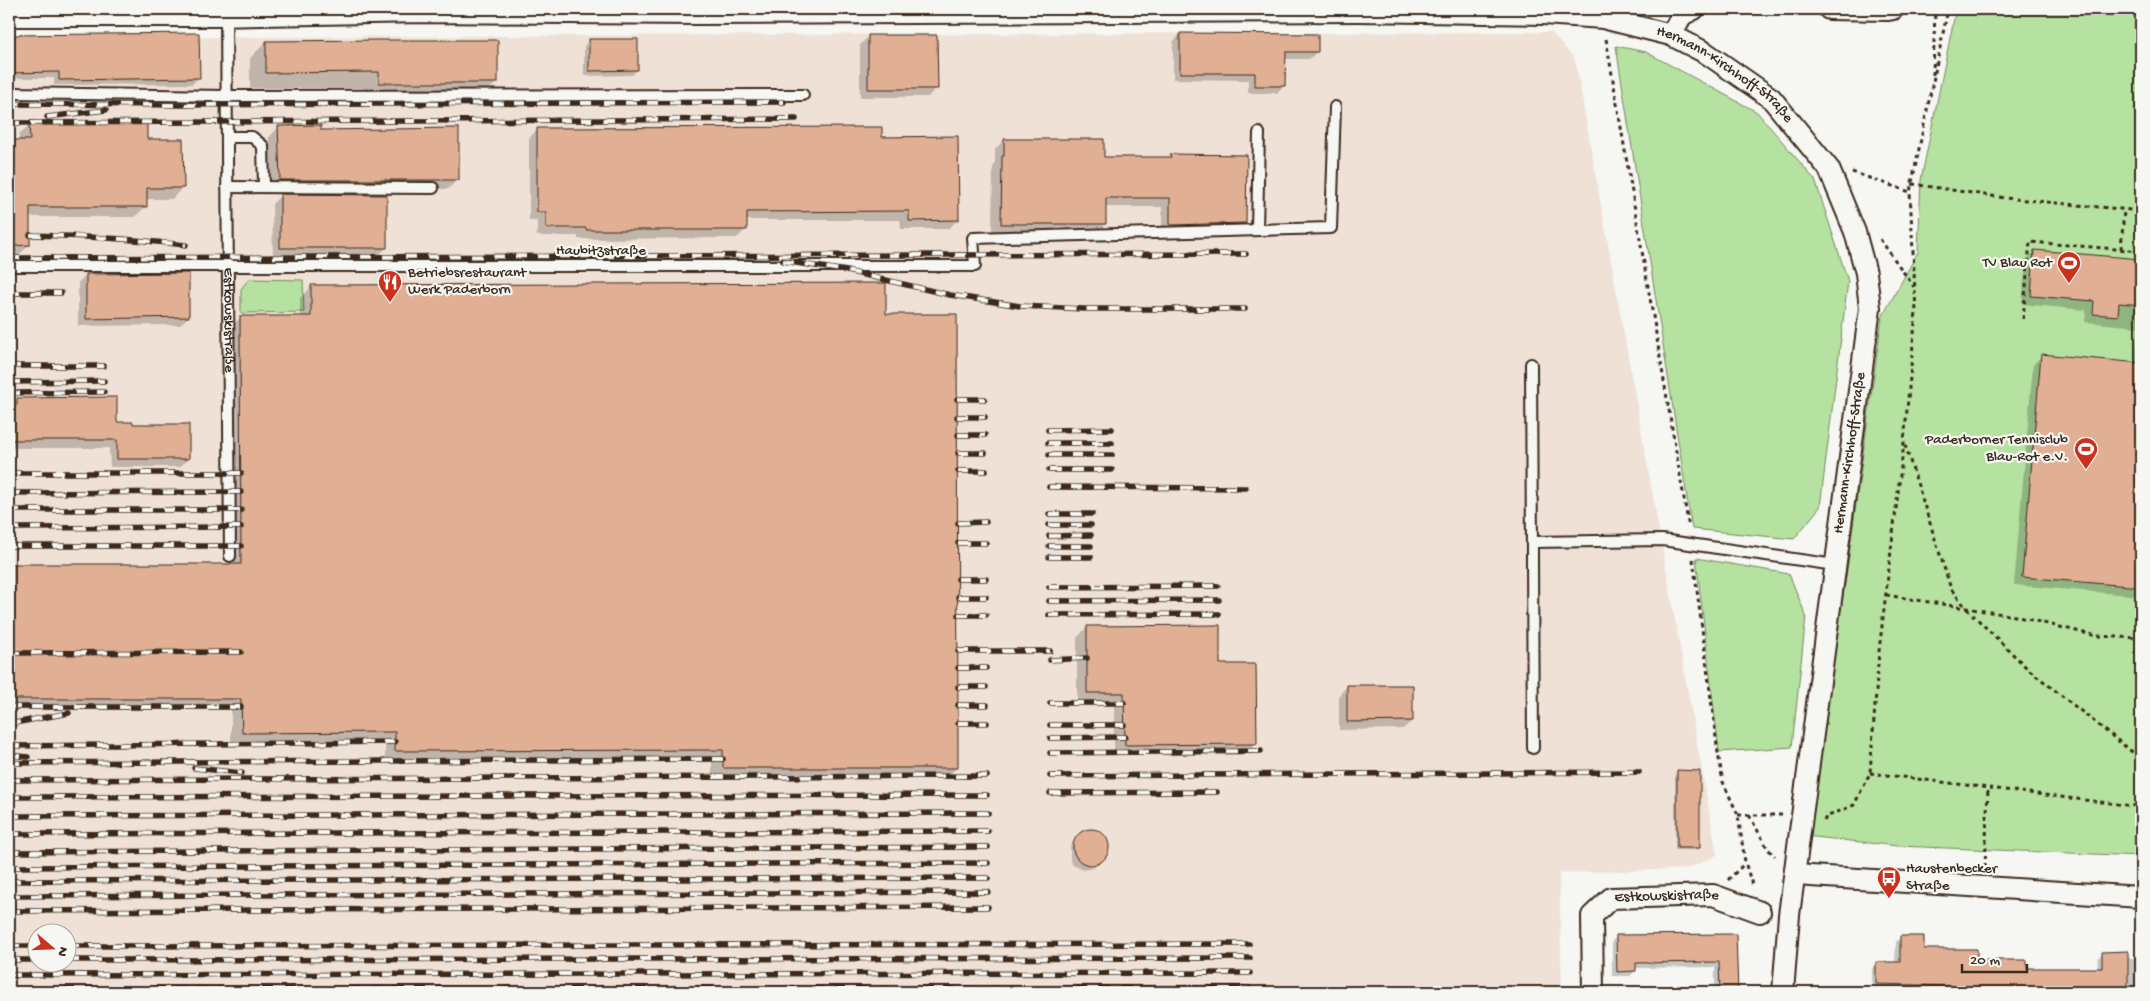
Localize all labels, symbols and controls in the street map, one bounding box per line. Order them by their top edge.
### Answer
street label: Hermann-Kirchhoff-Straße [1654,23,1797,127]
street label: Haubitzstraße [556,242,646,260]
sports icon: TV Blau Rot [2056,250,2082,284]
place label: TV Blau Rot [1982,254,2054,272]
place label: Betriebsrestaurant Werk Paderborn [407,264,528,299]
street label: Estkowskistraße [219,268,238,373]
restaurant icon: Betriebsrestaurant Werk Paderborn [377,269,403,303]
street label: Hermann-Kirchhoff-Straße [1830,371,1870,535]
place label: Paderborner Tennisclub Blau-Rot e.V. [1924,431,2068,466]
sports icon: Paderborner Tennisclub Blau-Rot e.V. [2073,436,2099,470]
place label: Haustenbecker Straße [1906,860,1999,895]
bus stop icon: Haustenbecker Straße [1876,865,1902,899]
street label: Estkowskistraße [1614,886,1722,907]
north arrow [28,924,78,974]
scale bar [1962,941,2028,973]
text: N [52,944,71,959]
text: 20 m [1970,952,2000,970]

